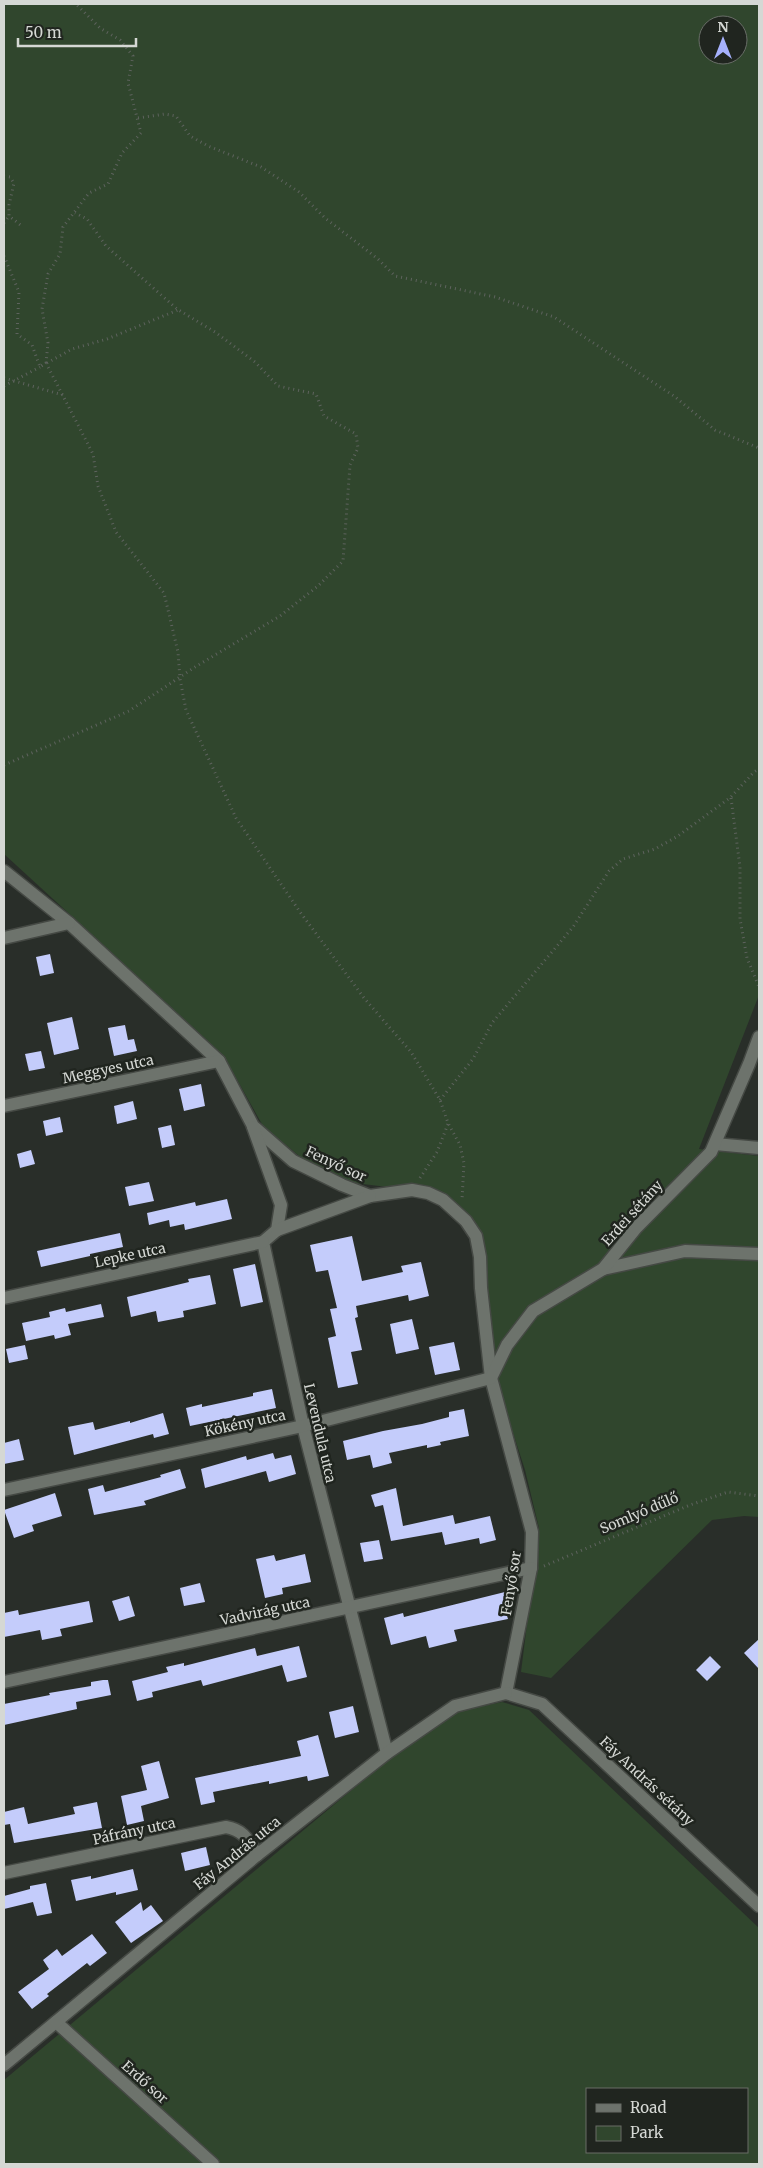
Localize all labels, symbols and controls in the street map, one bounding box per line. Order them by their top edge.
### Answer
scale bar [18,15,135,47]
north arrow [698,15,748,65]
text: N [717,18,729,36]
text: 50 m [25,23,62,42]
street label: Meggyes utca [61,1050,156,1087]
street label: Fenyő sor [303,1142,369,1186]
street label: Erdei sétány [598,1176,667,1250]
street label: Lepke utca [93,1239,168,1271]
street label: Levendula utca [300,1382,340,1485]
street label: Kökény utca [203,1406,288,1440]
street label: Somlyó dűlő [597,1488,681,1538]
street label: Fenyő sor [497,1549,525,1617]
street label: Vadvirág utca [218,1593,312,1629]
street label: Fáy András sétány [596,1733,699,1830]
street label: Fáy András utca [190,1812,284,1894]
street label: Páfrány utca [91,1813,178,1849]
street label: Erdő sor [118,2057,172,2107]
legend [586,2088,748,2153]
text: Road [630,2098,666,2117]
text: Park [630,2123,664,2142]

